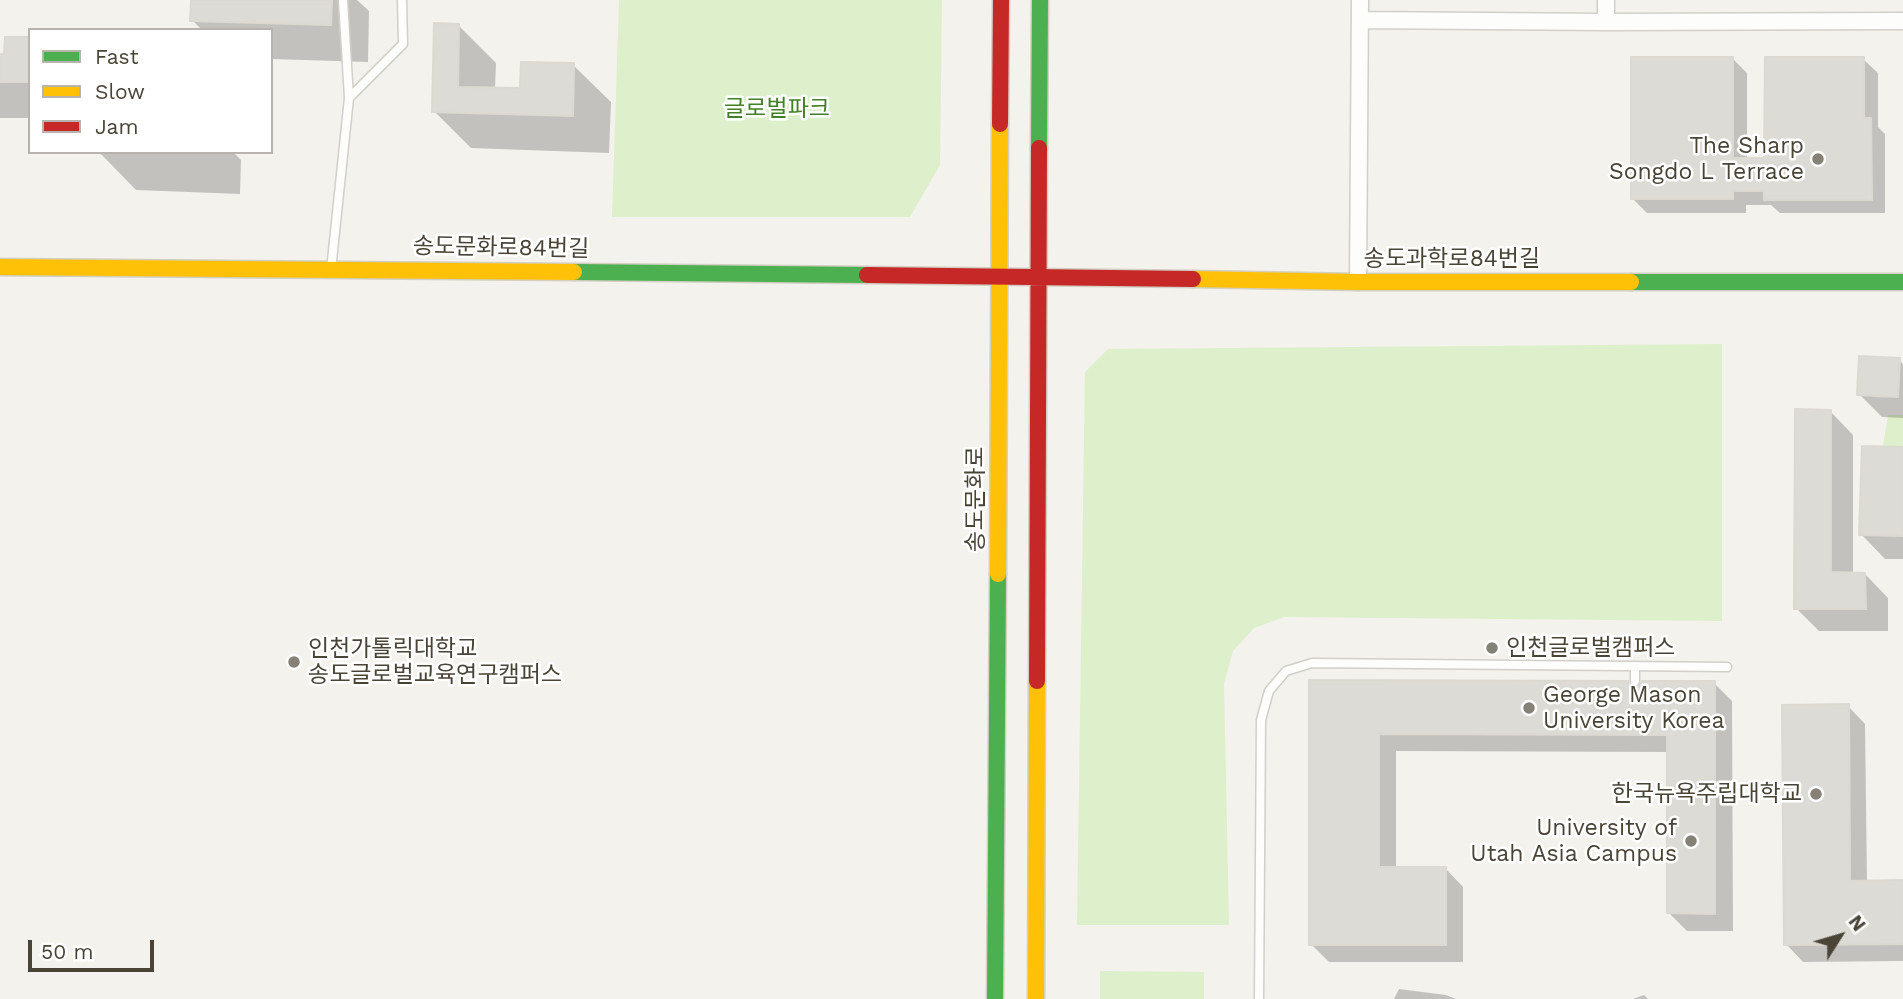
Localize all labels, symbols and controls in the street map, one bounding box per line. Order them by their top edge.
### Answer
legend [28,28,273,154]
text: Fast [95,44,139,69]
text: Slow [95,79,145,104]
park label: 글로벌파크 [724,95,830,123]
text: Jam [95,114,138,139]
place label: The Sharp Songdo L Terrace [1609,132,1804,186]
marker: The Sharp Songdo L Terrace [1810,151,1826,167]
street label: 송도문화로84번길 [413,233,589,263]
street label: 송도과학로84번길 [1364,245,1540,273]
street label: 송도문화로 [962,446,990,552]
place label: 인천글로벌캠퍼스 [1506,634,1675,662]
place label: 인천가톨릭대학교 송도글로벌교육연구캠퍼스 [308,635,562,689]
marker: 인천글로벌캠퍼스 [1484,640,1500,656]
marker: 인천가톨릭대학교 송도글로벌교육연구캠퍼스 [286,654,302,670]
place label: George Mason University Korea [1543,681,1724,735]
marker: George Mason University Korea [1521,700,1537,716]
place label: 한국뉴욕주립대학교 [1612,780,1802,808]
marker: 한국뉴욕주립대학교 [1808,786,1824,802]
place label: University of Utah Asia Campus [1470,814,1677,868]
marker: University of Utah Asia Campus [1683,833,1699,849]
north arrow [1805,901,1875,971]
text: N [1844,911,1871,936]
scale bar [32,926,158,970]
text: 50 m [41,939,93,964]

